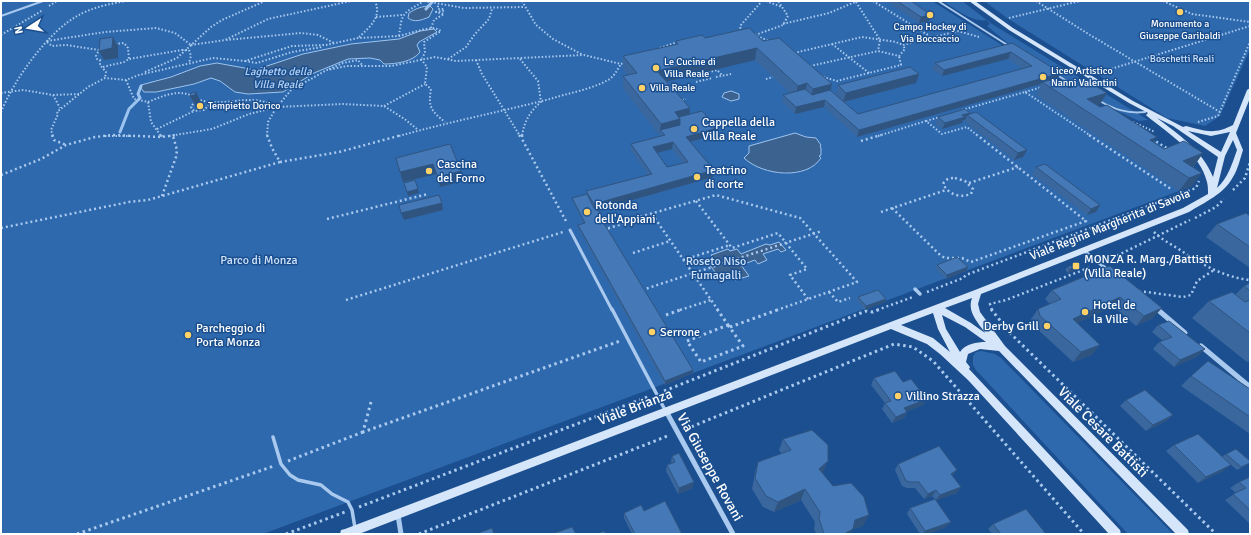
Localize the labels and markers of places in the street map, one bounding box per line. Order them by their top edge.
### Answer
marker: Monumento a Giuseppe Garibaldi [1175,7,1185,17]
marker: Campo Hockey di Via Boccaccio [925,10,935,20]
place label: Monumento a Giuseppe Garibaldi [1139,18,1221,42]
place label: Campo Hockey di Via Boccaccio [894,21,966,45]
place label: Le Cucine di Villa Reale [664,56,716,80]
marker: Le Cucine di Villa Reale [651,63,661,73]
place label: Liceo Artistico Nanni Valentini [1051,65,1117,89]
marker: Liceo Artistico Nanni Valentini [1038,72,1048,82]
place label: Villa Reale [650,82,695,94]
marker: Villa Reale [637,83,647,93]
place label: Tempietto Dorico [208,100,281,112]
marker: Tempietto Dorico [195,101,205,111]
place label: Cappella della Villa Reale [702,115,775,144]
marker: Cappella della Villa Reale [689,124,699,134]
place label: Cascina del Forno [437,157,485,186]
place label: Teatrino di corte [705,163,747,192]
marker: Cascina del Forno [424,166,434,176]
marker: Teatrino di corte [692,172,702,182]
place label: Rotonda dell'Appiani [595,198,656,227]
marker: Rotonda dell'Appiani [582,207,592,217]
place label: MONZA R. Marg./Battisti (Villa Reale) [1084,252,1212,281]
marker: MONZA R. Marg./Battisti (Villa Reale) [1071,261,1081,271]
place label: Hotel de la Ville [1093,298,1136,327]
marker: Hotel de la Ville [1080,307,1090,317]
place label: Derby Grill [984,319,1039,334]
place label: Parcheggio di Porta Monza [196,321,265,350]
marker: Derby Grill [1042,321,1052,331]
place label: Serrone [660,325,700,340]
marker: Serrone [647,327,657,337]
marker: Parcheggio di Porta Monza [183,330,193,340]
place label: Villino Strazza [906,389,980,404]
marker: Villino Strazza [893,391,903,401]

